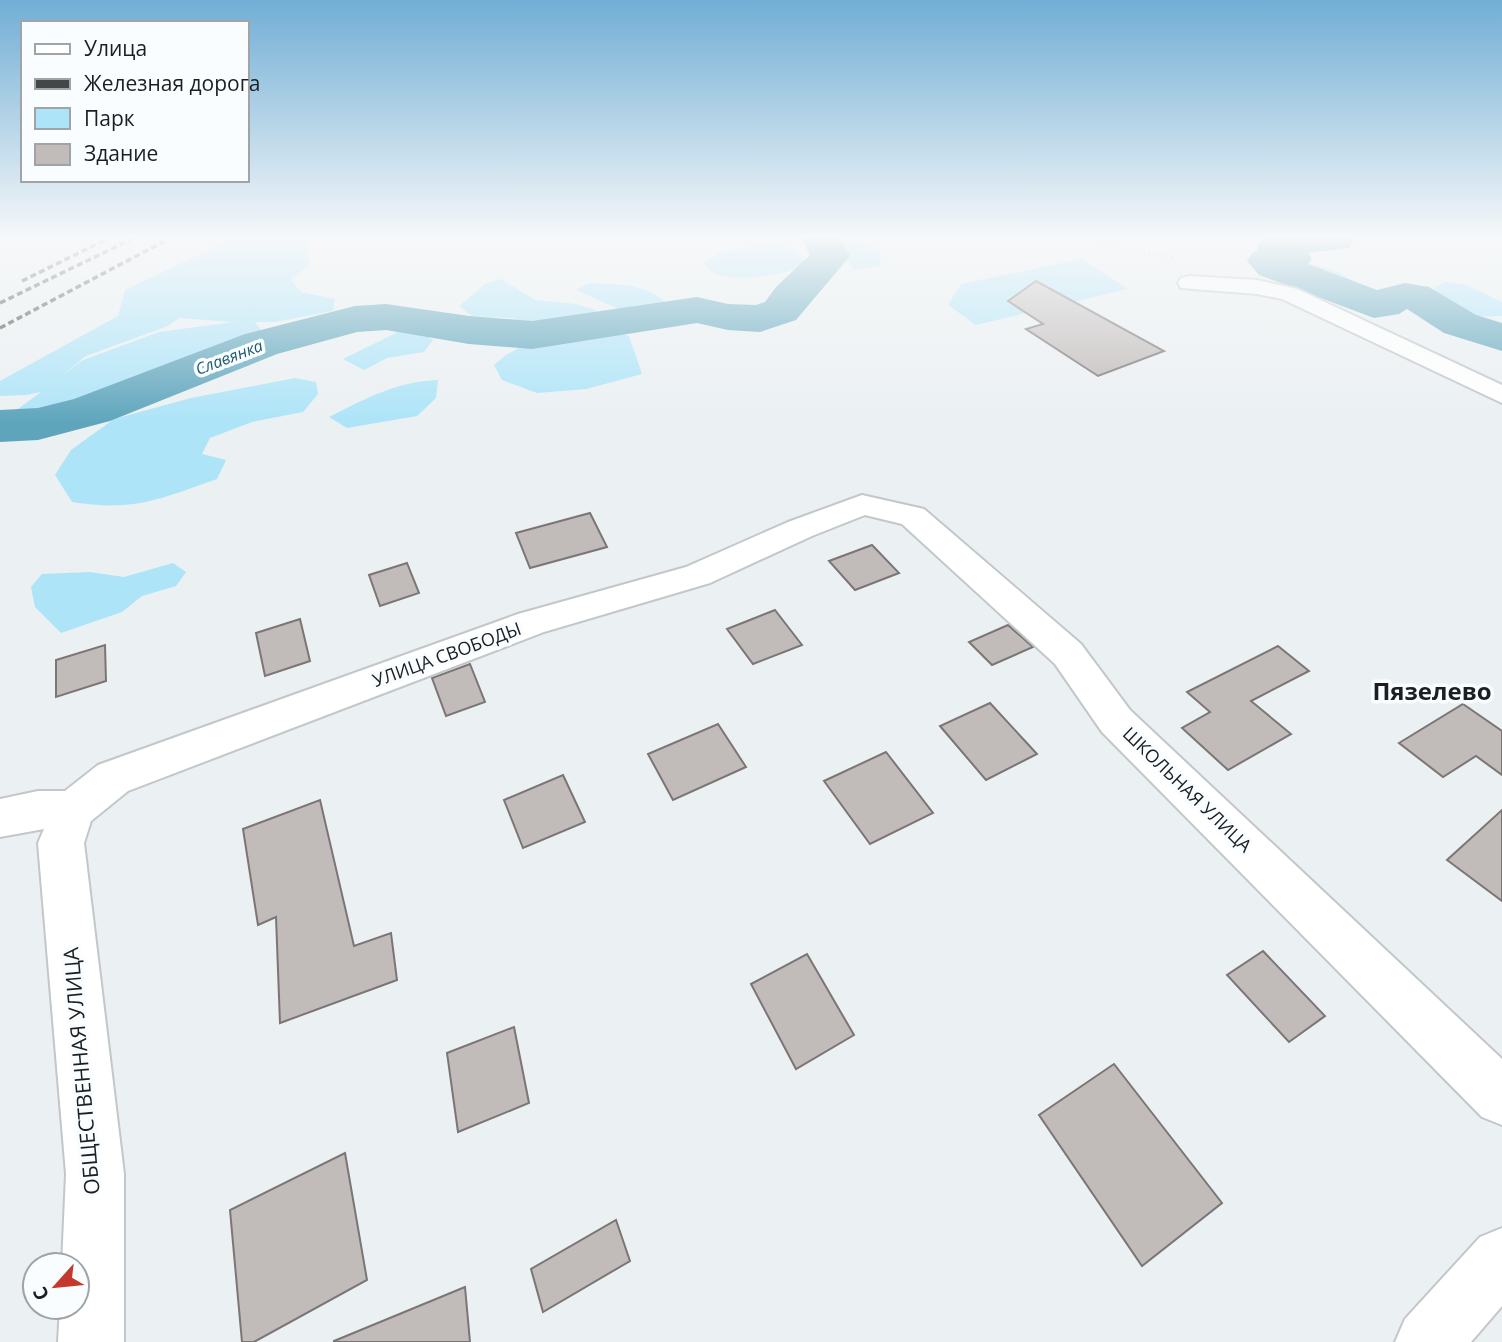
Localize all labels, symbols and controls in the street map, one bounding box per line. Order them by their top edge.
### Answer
legend [21,21,248,182]
text: Улица [84,34,147,62]
text: Железная дорога [84,69,260,97]
text: Парк [84,104,135,132]
text: Здание [84,139,158,167]
water label: Славянка [192,334,266,380]
street label: УЛИЦА СВОБОДЫ [369,616,524,692]
district label: Пязелево [1372,674,1492,707]
street label: ШКОЛЬНАЯ УЛИЦА [1118,721,1258,858]
street label: ОБЩЕСТВЕННАЯ УЛИЦА [56,946,106,1196]
north arrow [21,1251,91,1321]
text: С [27,1282,55,1305]

